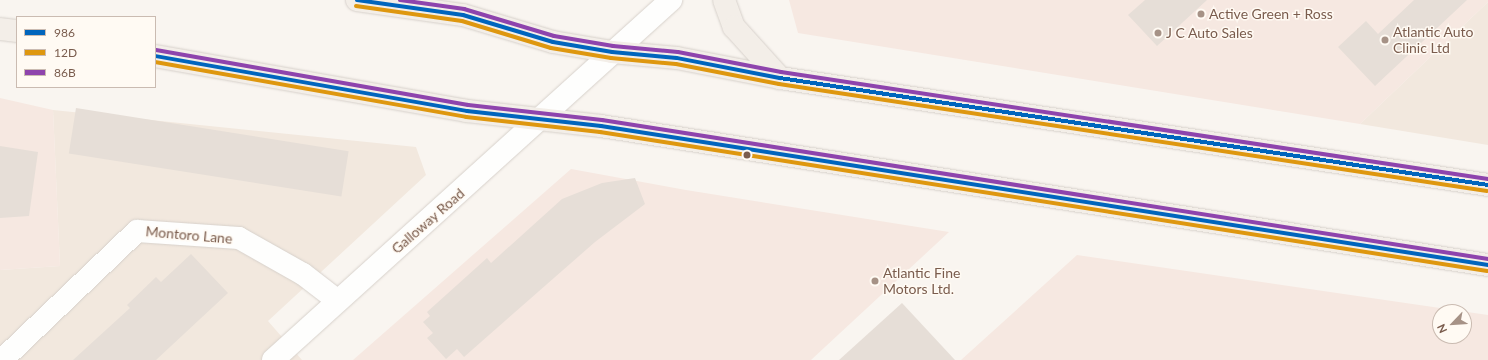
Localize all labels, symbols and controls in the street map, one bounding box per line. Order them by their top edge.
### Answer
place label: Active Green + Ross [1209,6,1333,22]
marker: Active Green + Ross [1196,9,1206,19]
legend [16,16,156,88]
place label: Atlantic Auto Clinic Ltd [1393,24,1474,56]
text: 986 [54,25,75,40]
place label: J C Auto Sales [1166,25,1253,41]
marker: J C Auto Sales [1153,28,1163,38]
marker: Atlantic Auto Clinic Ltd [1380,35,1390,45]
text: 12D [54,45,77,60]
text: 86B [54,65,76,80]
unlabelled marker [742,150,752,160]
street label: Galloway Road [388,185,468,257]
street label: Montoro Lane [145,223,233,247]
place label: Atlantic Fine Motors Ltd. [883,265,960,298]
marker: Atlantic Fine Motors Ltd. [870,276,880,286]
north arrow [1432,304,1472,344]
text: N [1434,322,1449,335]

